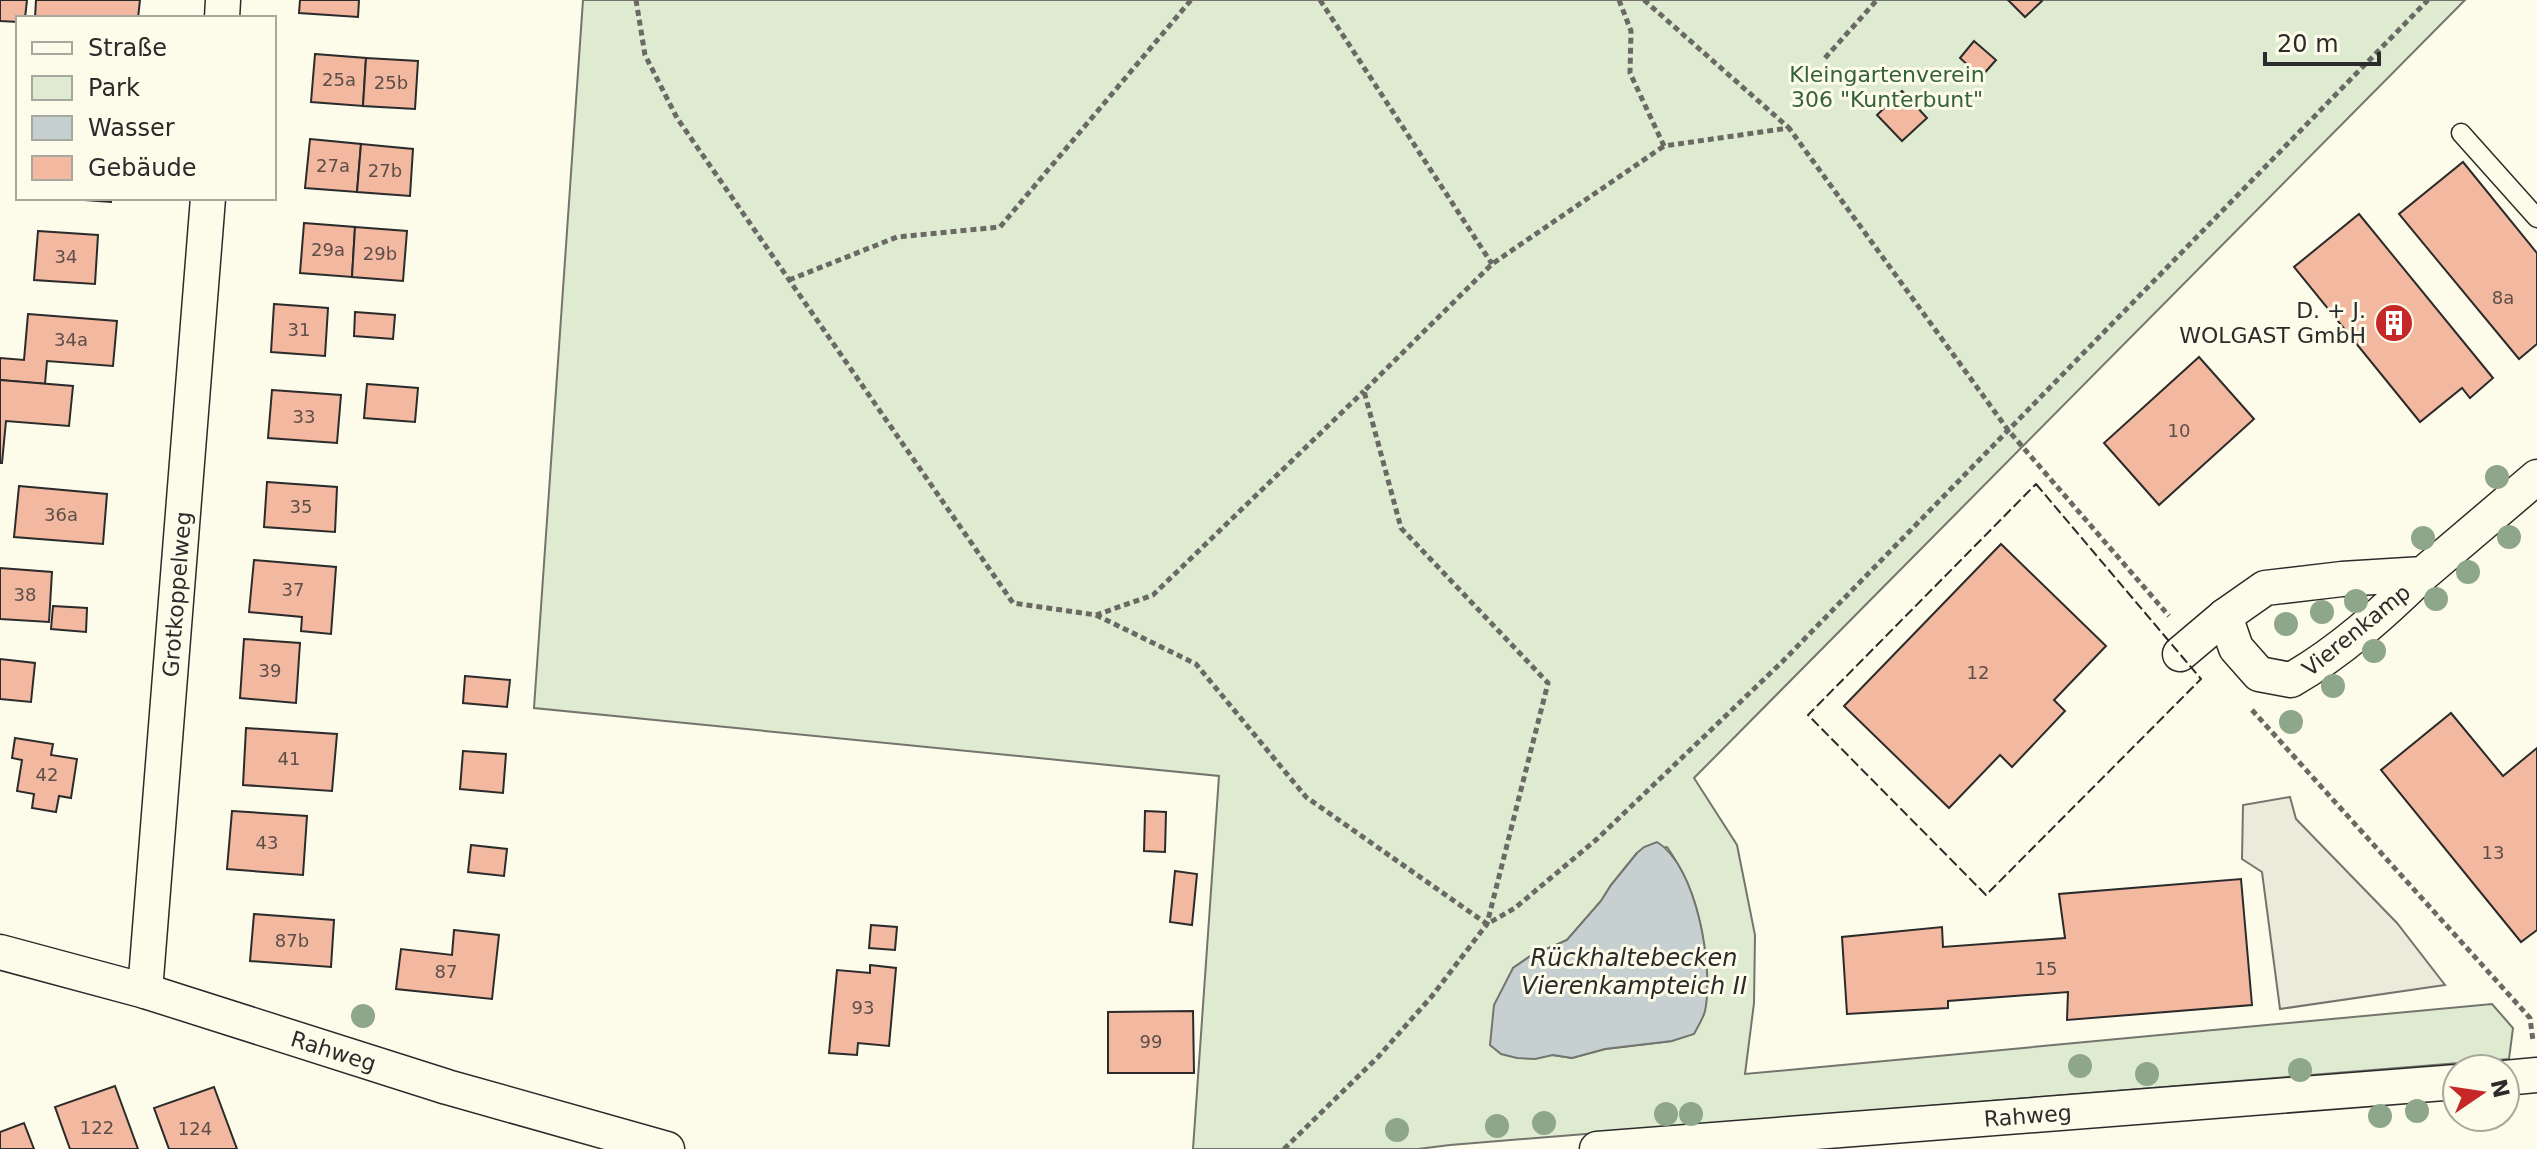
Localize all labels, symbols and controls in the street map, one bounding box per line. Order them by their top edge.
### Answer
legend [16,16,276,200]
scale bar [2265,16,2379,66]
text: 20 m [2277,30,2339,58]
text: Straße [88,34,167,62]
park label: Kleingartenverein 306 "Kunterbunt" [1789,62,1985,112]
house number: 25a [322,69,356,90]
house number: 25b [374,72,408,93]
text: Park [88,74,140,102]
text: Wasser [88,114,175,142]
text: Gebäude [88,154,197,182]
house number: 27a [316,155,350,176]
house number: 27b [368,160,402,181]
house number: 29a [311,239,345,260]
house number: 29b [363,243,397,264]
house number: 34 [55,246,77,267]
house number: 8a [2492,287,2514,308]
place label: D. + J. WOLGAST GmbH [2179,298,2366,348]
building icon: D. + J. WOLGAST GmbH [2373,302,2415,344]
house number: 31 [288,319,310,340]
house number: 34a [54,329,88,350]
house number: 33 [293,406,315,427]
house number: 10 [2168,420,2190,441]
house number: 35 [290,496,312,517]
house number: 36a [44,504,78,525]
street label: Grotkoppelweg [158,510,196,678]
house number: 37 [282,579,304,600]
street label: Vierenkamp [2297,579,2415,681]
house number: 38 [14,584,36,605]
house number: 39 [259,660,281,681]
house number: 12 [1967,662,1989,683]
house number: 41 [278,748,300,769]
house number: 42 [36,764,58,785]
house number: 43 [256,832,278,853]
house number: 13 [2482,842,2504,863]
house number: 87b [275,930,309,951]
water label: Rückhaltebecken Vierenkampteich II [1521,944,1747,1000]
house number: 15 [2035,958,2057,979]
house number: 87 [435,961,457,982]
house number: 93 [852,997,874,1018]
street label: Rahweg [288,1026,379,1077]
house number: 99 [1140,1031,1162,1052]
north arrow [2441,1053,2521,1133]
text: N [2486,1077,2514,1100]
street label: Rahweg [1983,1100,2072,1132]
house number: 122 [80,1117,114,1138]
house number: 124 [178,1118,212,1139]

